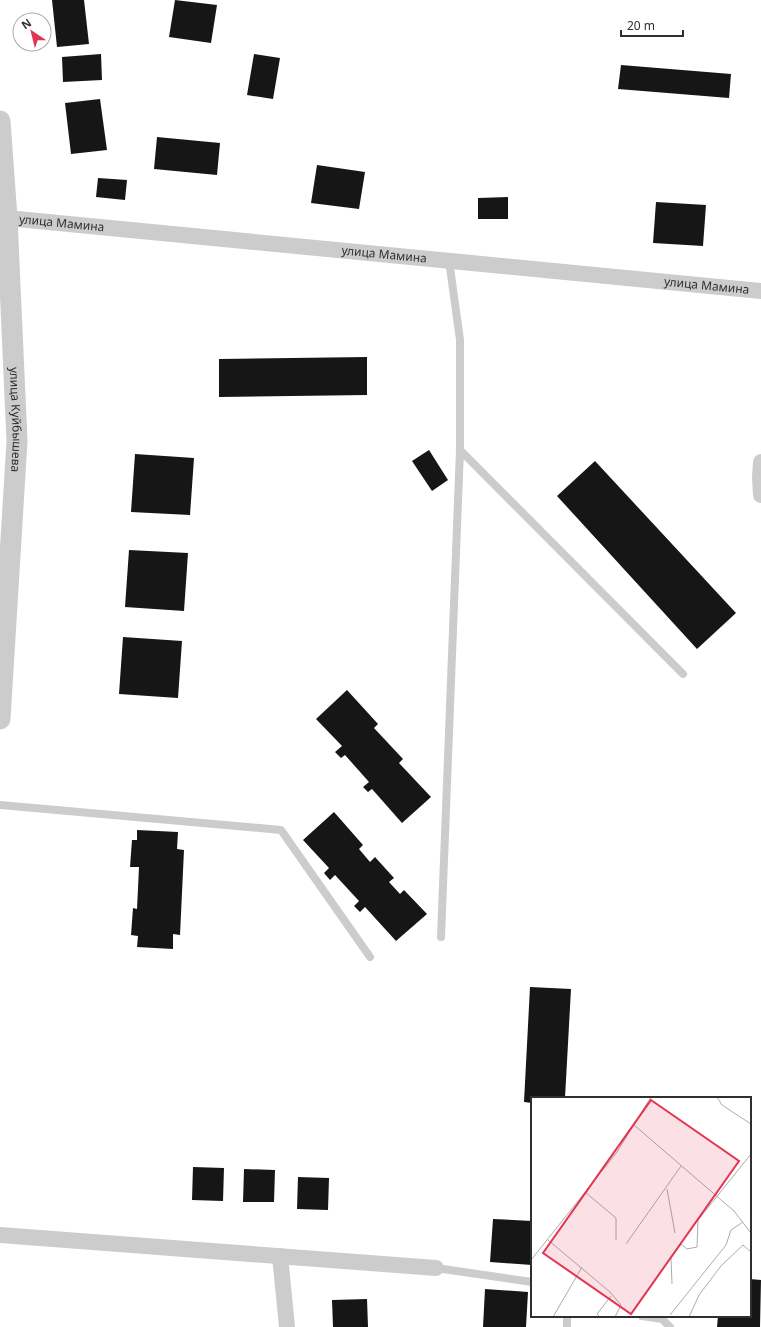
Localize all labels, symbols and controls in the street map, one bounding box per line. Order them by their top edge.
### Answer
north arrow [12,12,52,52]
scale bar [621,12,683,38]
text: N [18,15,34,32]
text: 20 m [627,17,655,34]
street label: улица Мамина [18,210,105,235]
street label: улица Мамина [341,241,428,267]
street label: улица Мамина [663,273,750,298]
street label: улица Куйбышева [6,367,26,473]
inset map [531,1097,751,1317]

